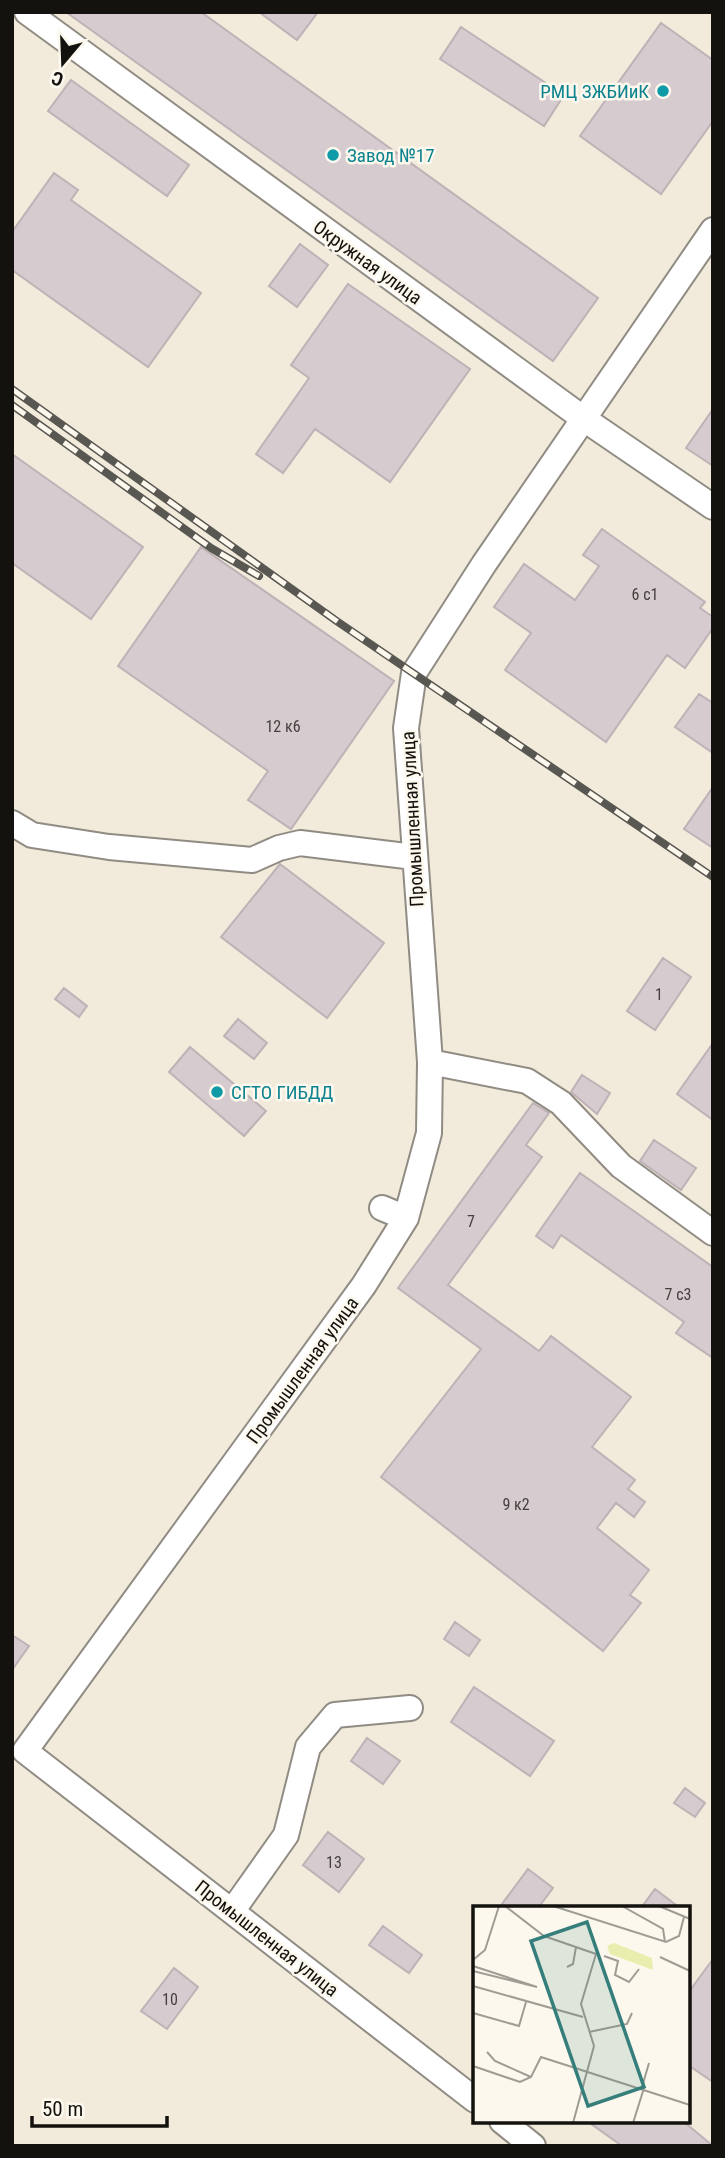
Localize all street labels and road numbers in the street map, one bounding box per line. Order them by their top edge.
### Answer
street label: Окружная улица [309,215,426,310]
street label: Промышленная улица [396,731,429,907]
street label: Промышленная улица [241,1292,363,1448]
street label: Промышленная улица [190,1875,343,2002]

